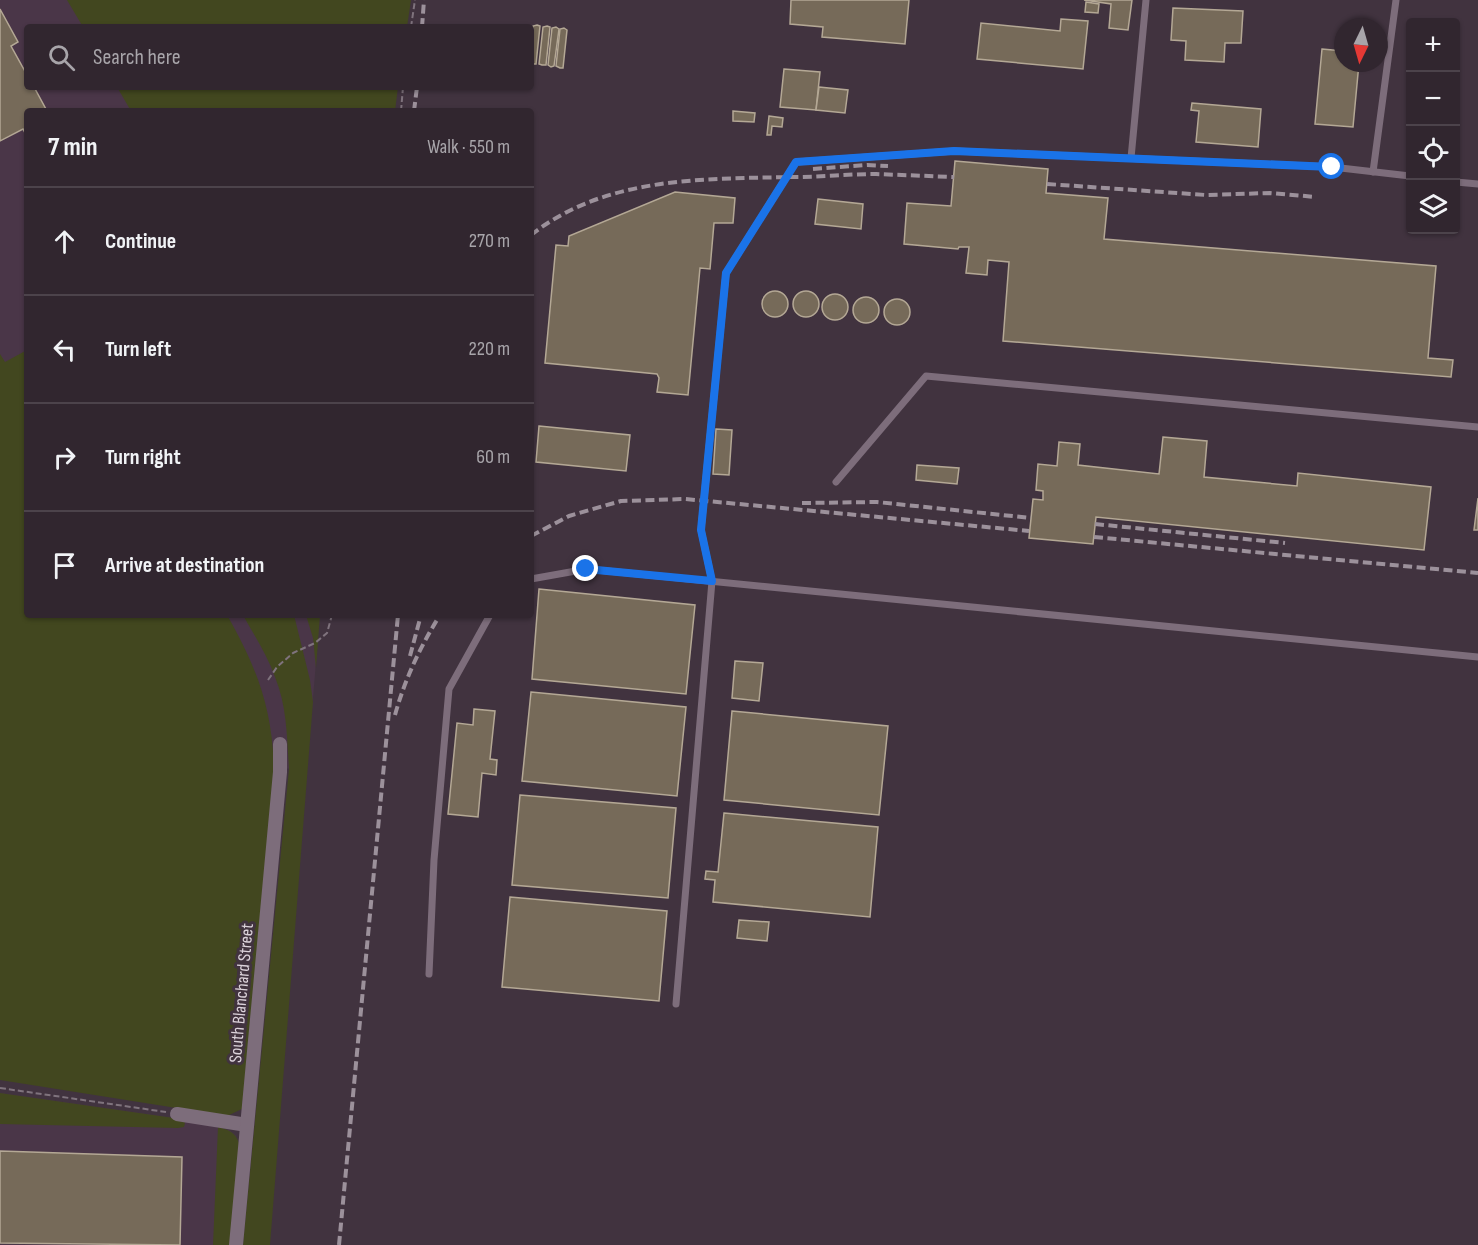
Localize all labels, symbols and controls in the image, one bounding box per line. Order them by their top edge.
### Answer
north arrow [1334,18,1388,72]
map controls [1406,18,1460,234]
button: + [1406,18,1460,72]
search box [24,24,534,90]
icon: search [45,41,78,74]
text: Search here [93,44,180,71]
button: − [1406,72,1460,126]
button: locate [1406,126,1460,180]
text: 7 min [48,132,97,163]
text: Walk · 550 m [427,135,510,159]
route start [1318,153,1344,179]
button: layers [1406,180,1460,234]
icon: ahead [48,225,81,258]
text: Continue [105,228,176,255]
text: 270 m [469,229,510,253]
icon: left [48,333,81,366]
text: Turn left [105,336,171,363]
text: 220 m [469,337,510,361]
icon: right [48,441,81,474]
text: Turn right [105,444,181,471]
text: 60 m [476,445,510,469]
icon: arrive [48,549,81,582]
text: Arrive at destination [105,552,264,579]
route end [572,555,598,581]
street label: South Blanchard Street [225,922,258,1064]

